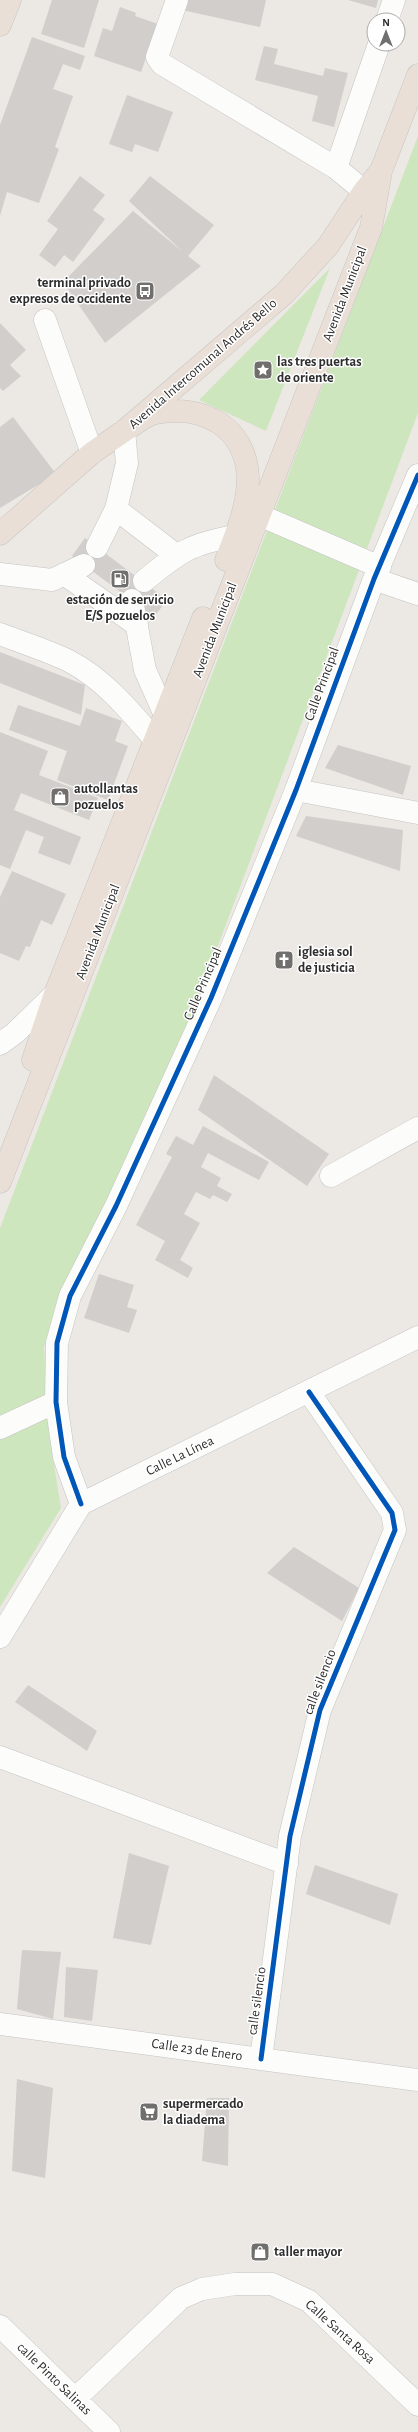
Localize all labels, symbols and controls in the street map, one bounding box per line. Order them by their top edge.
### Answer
north arrow [366,12,406,52]
text: N [382,17,390,28]
street label: Avenida Municipal [320,244,370,344]
place label: terminal privado expresos de occidente [9,276,131,306]
bus stop icon: terminal privado expresos de occidente [134,280,156,302]
street label: Avenida Intercomunal Andrés Bello [126,296,280,432]
place label: las tres puertas de oriente [277,355,362,385]
place icon: las tres puertas de oriente [252,359,274,381]
fuel station icon: estación de servicio E/S pozuelos [109,568,131,590]
street label: Avenida Municipal [190,580,240,680]
place label: estación de servicio E/S pozuelos [66,593,174,623]
street label: Calle Principal [302,645,342,723]
place label: autollantas pozuelos [74,782,138,812]
shop icon: autollantas pozuelos [49,786,71,808]
street label: Avenida Municipal [73,882,123,982]
place label: iglesia sol de justicia [298,945,355,975]
street label: Calle Principal [181,946,225,1022]
church icon: iglesia sol de justicia [273,949,295,971]
street label: Calle La Línea [144,1433,217,1478]
street label: calle silencio [301,1647,339,1717]
street label: calle silencio [245,1966,269,2036]
street label: Calle 23 de Enero [151,2037,243,2063]
place label: supermercado la diadema [163,2097,244,2127]
supermarket icon: supermercado la diadema [138,2101,160,2123]
shop icon: taller mayor [249,2241,271,2263]
place label: taller mayor [274,2245,342,2259]
street label: Calle Santa Rosa [302,2297,378,2367]
street label: calle Pinto Salinas [14,2340,94,2418]

